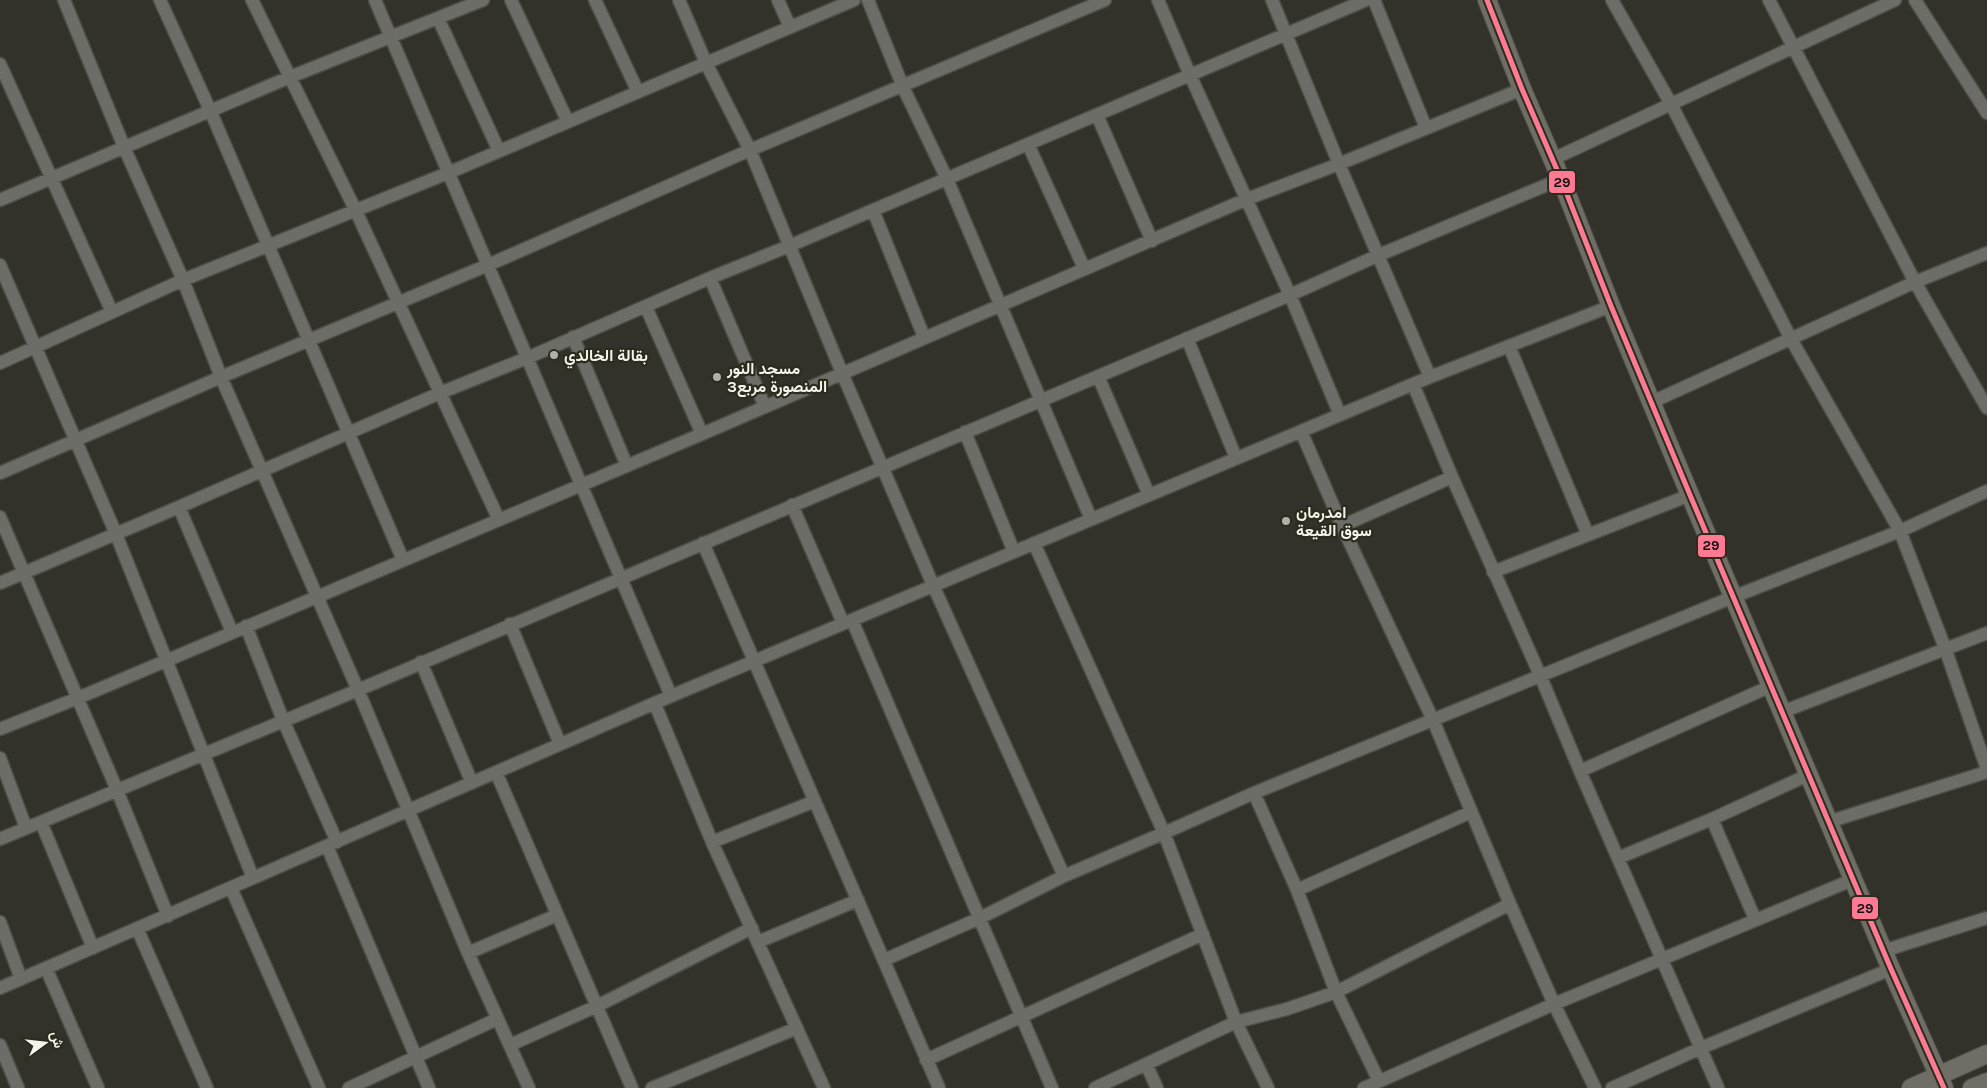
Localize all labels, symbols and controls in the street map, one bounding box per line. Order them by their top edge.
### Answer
line badge: 29 [1548,170,1576,194]
text: 29 [1553,174,1571,191]
place label: بقالة الخالدي [564,346,648,369]
marker: بقالة الخالدي [548,349,560,361]
place label: مسجد النور المنصورة مربع3 [726,359,827,398]
marker: مسجد النور المنصورة مربع3 [711,371,723,383]
place label: امدرمان سوق القيعة [1296,503,1372,541]
marker: امدرمان سوق القيعة [1280,515,1292,527]
line badge: 29 [1697,534,1726,558]
text: 29 [1702,537,1720,554]
line badge: 29 [1851,896,1879,920]
text: 29 [1856,900,1874,917]
north arrow [20,1018,70,1068]
text: ش [47,1029,68,1050]

